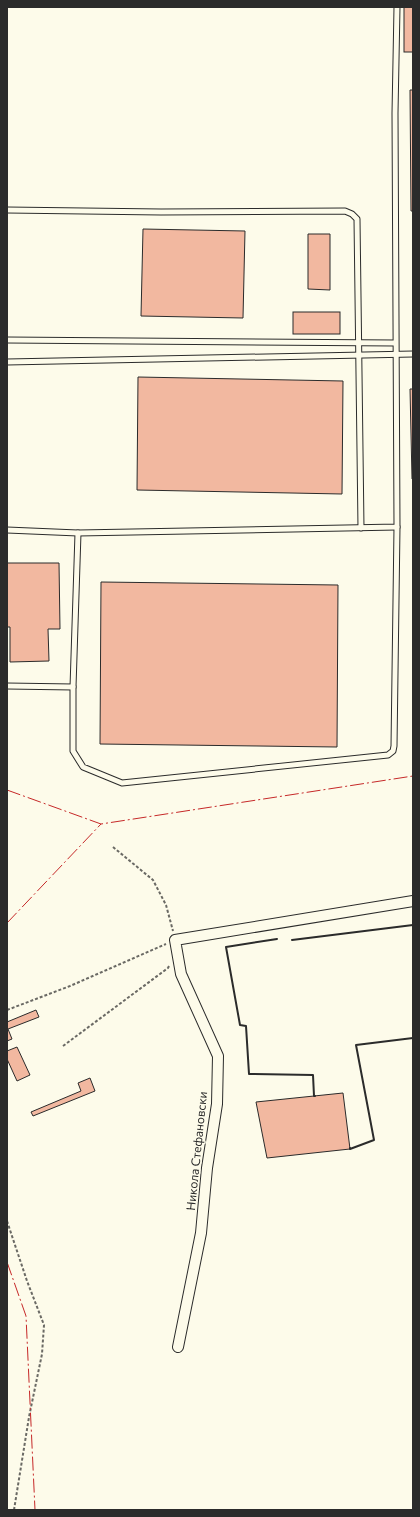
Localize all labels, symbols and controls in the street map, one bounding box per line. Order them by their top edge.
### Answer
street label: Никола Стефановски [183,1091,209,1211]

